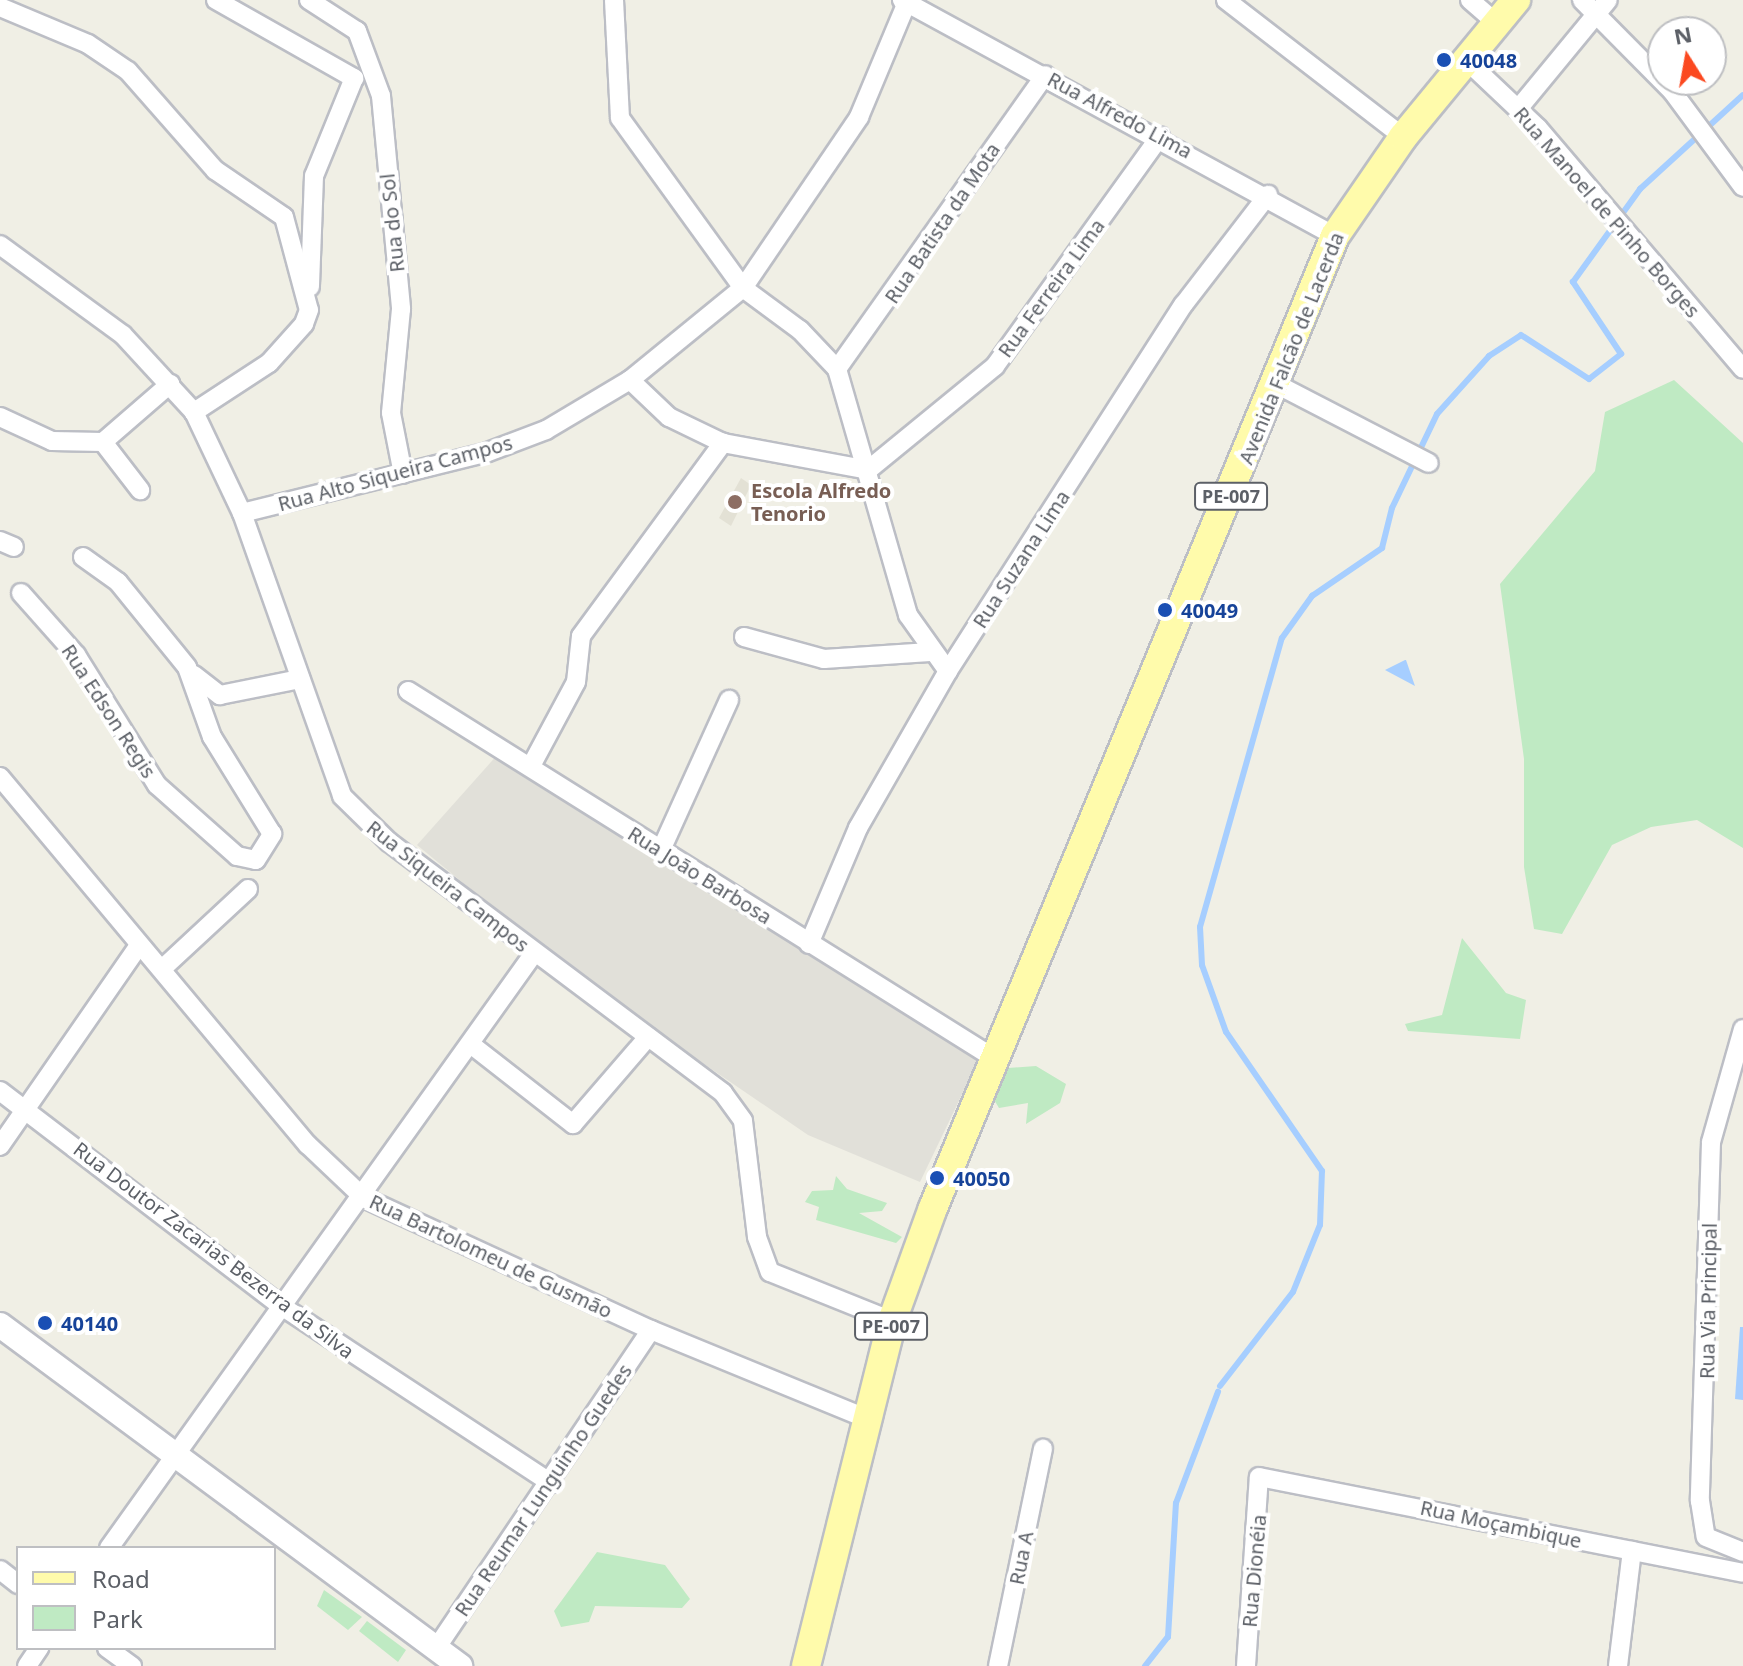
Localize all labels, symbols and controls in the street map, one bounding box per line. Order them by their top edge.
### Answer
north arrow [1647,16,1727,96]
text: N [1671,18,1694,51]
place label: 40048 [1460,48,1517,72]
marker: 40048 [1435,51,1453,69]
street label: Rua Alfredo Lima [1044,67,1196,163]
street label: Rua Manoel de Pinho Borges [1509,102,1705,322]
street label: Rua Batista da Mota [879,138,1005,308]
street label: Rua do Sol [375,172,409,274]
street label: Rua Ferreira Lima [993,214,1109,362]
street label: Avenida Falcão de Lacerda [1233,228,1349,468]
street label: Rua Alto Siqueira Campos [275,430,515,516]
place label: Escola Alfredo Tenorio [751,478,891,525]
road number: PE-007 [1193,482,1269,510]
street label: Rua Suzana Lima [967,486,1075,632]
marker: Escola Alfredo Tenorio [726,493,744,511]
place label: 40049 [1181,598,1238,622]
marker: 40049 [1156,601,1174,619]
street label: Rua Edson Regis [57,640,161,782]
street label: Rua Siqueira Campos [362,815,534,957]
street label: Rua João Barbosa [624,821,776,929]
street label: Rua Doutor Zacarias Bezerra da Silva [69,1137,359,1363]
place label: 40050 [953,1166,1010,1190]
marker: 40050 [928,1169,946,1187]
street label: Rua Bartolomeu de Gusmão [366,1189,616,1323]
street label: Rua Via Principal [1695,1223,1721,1379]
place label: 40140 [61,1311,118,1335]
road number: PE-007 [853,1312,929,1340]
marker: 40140 [36,1314,54,1332]
street label: Rua Reumar Lunguinho Guedes [449,1359,637,1621]
street label: Rua Moçambique [1418,1495,1584,1553]
street label: Rua Dionéia [1237,1514,1271,1628]
street label: Rua A [1004,1529,1038,1587]
legend [16,1546,276,1650]
text: Road [92,1562,150,1595]
text: Park [92,1602,143,1635]

